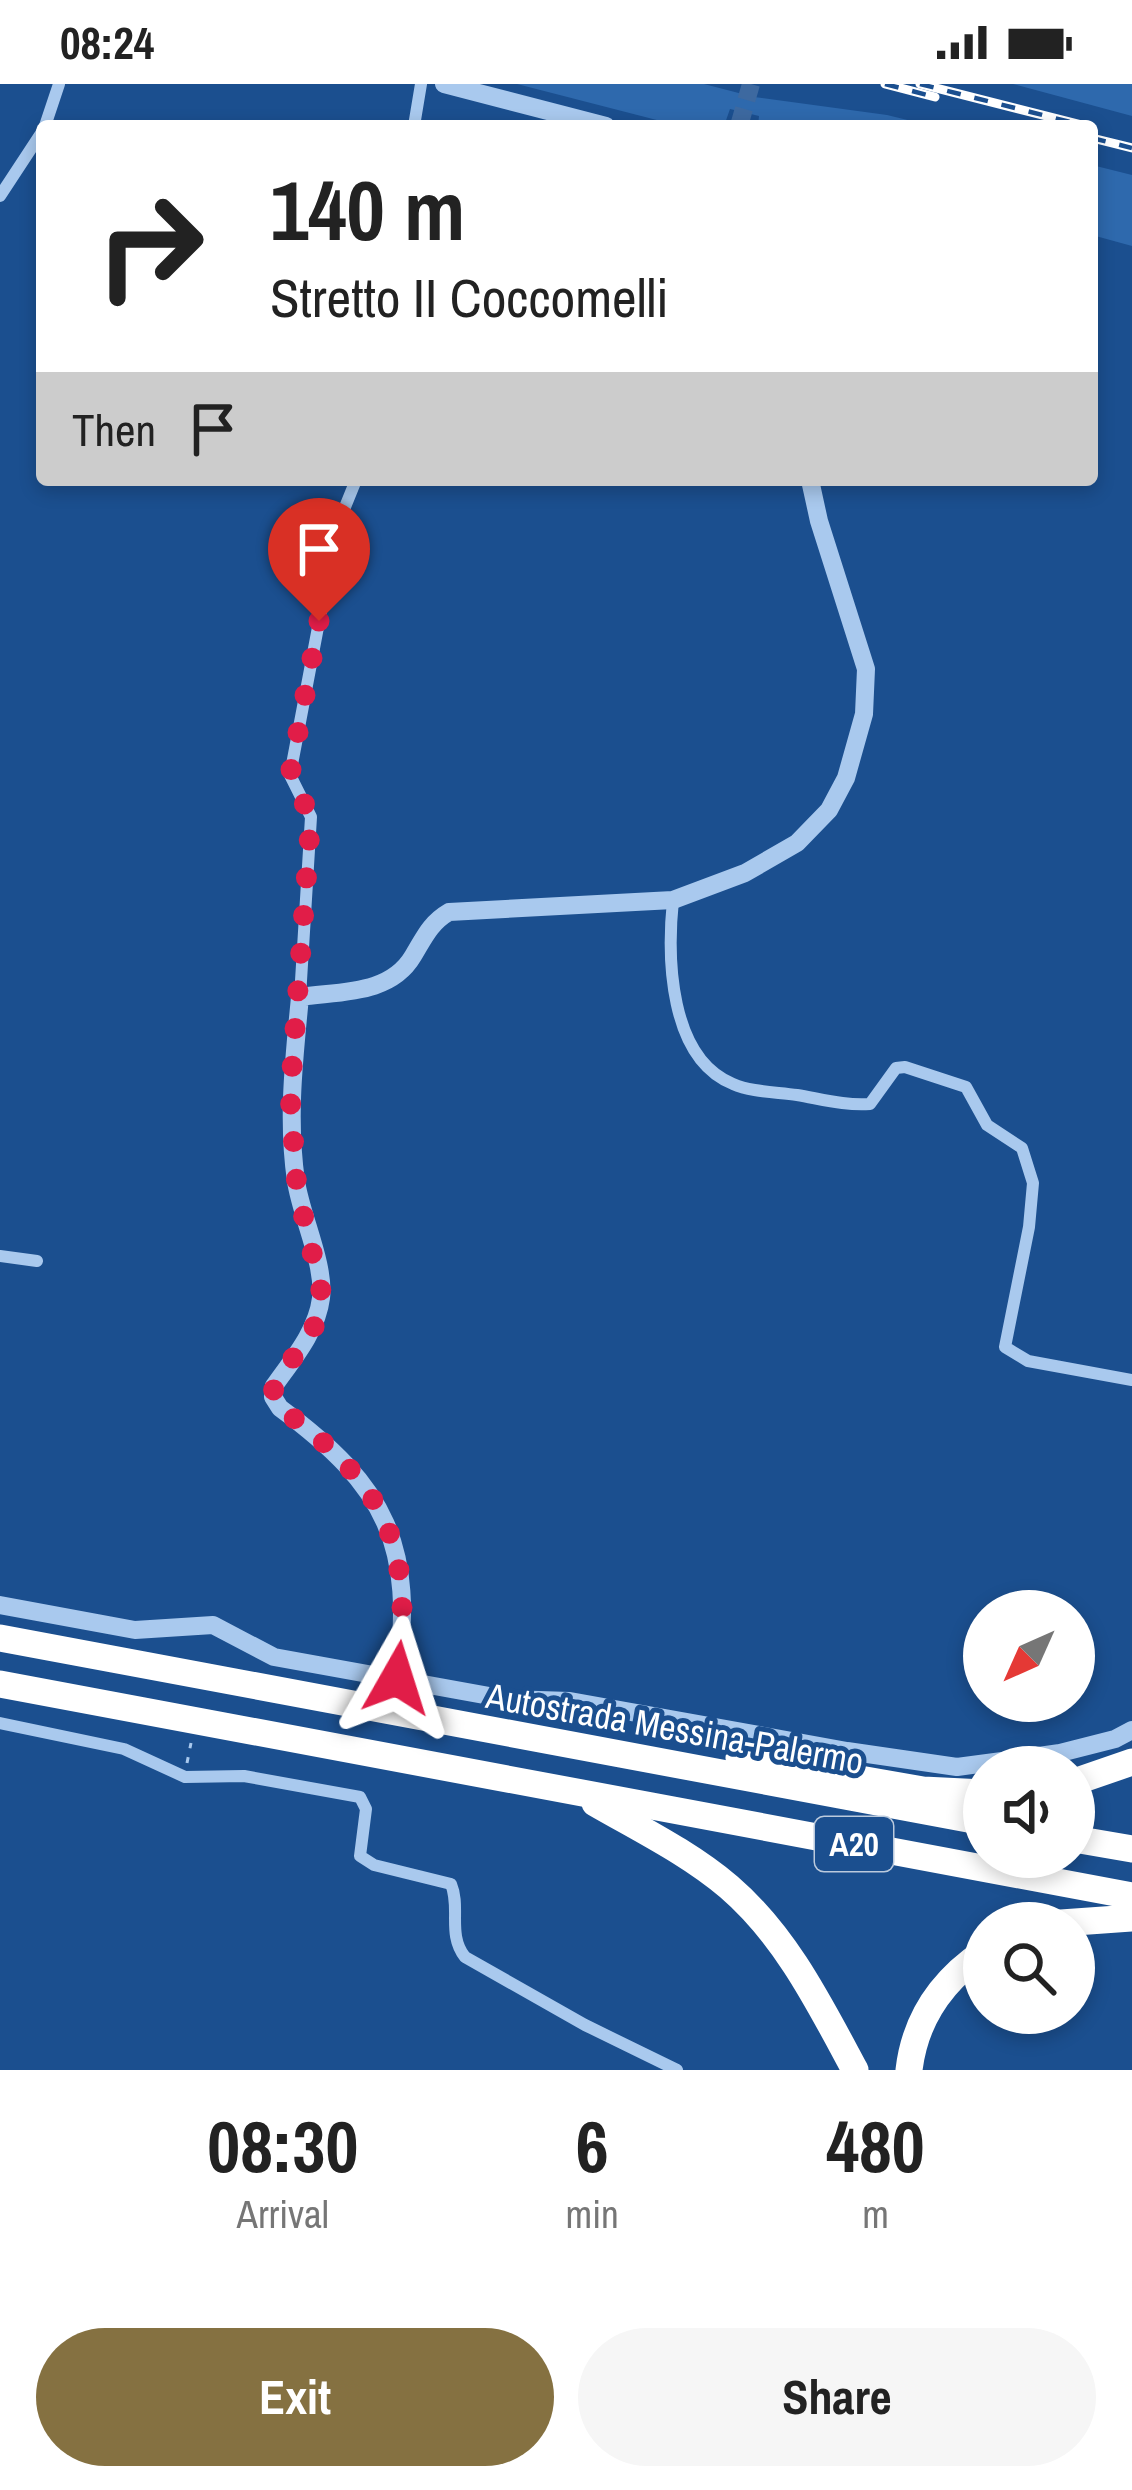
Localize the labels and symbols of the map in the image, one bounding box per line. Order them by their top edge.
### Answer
pin [268,498,370,621]
north arrow [963,1590,1095,1722]
position arrow [334,1615,460,1741]
street label: Autostrada Messina-Palermo [482,1671,867,1785]
road number: A20 [815,1817,893,1871]

